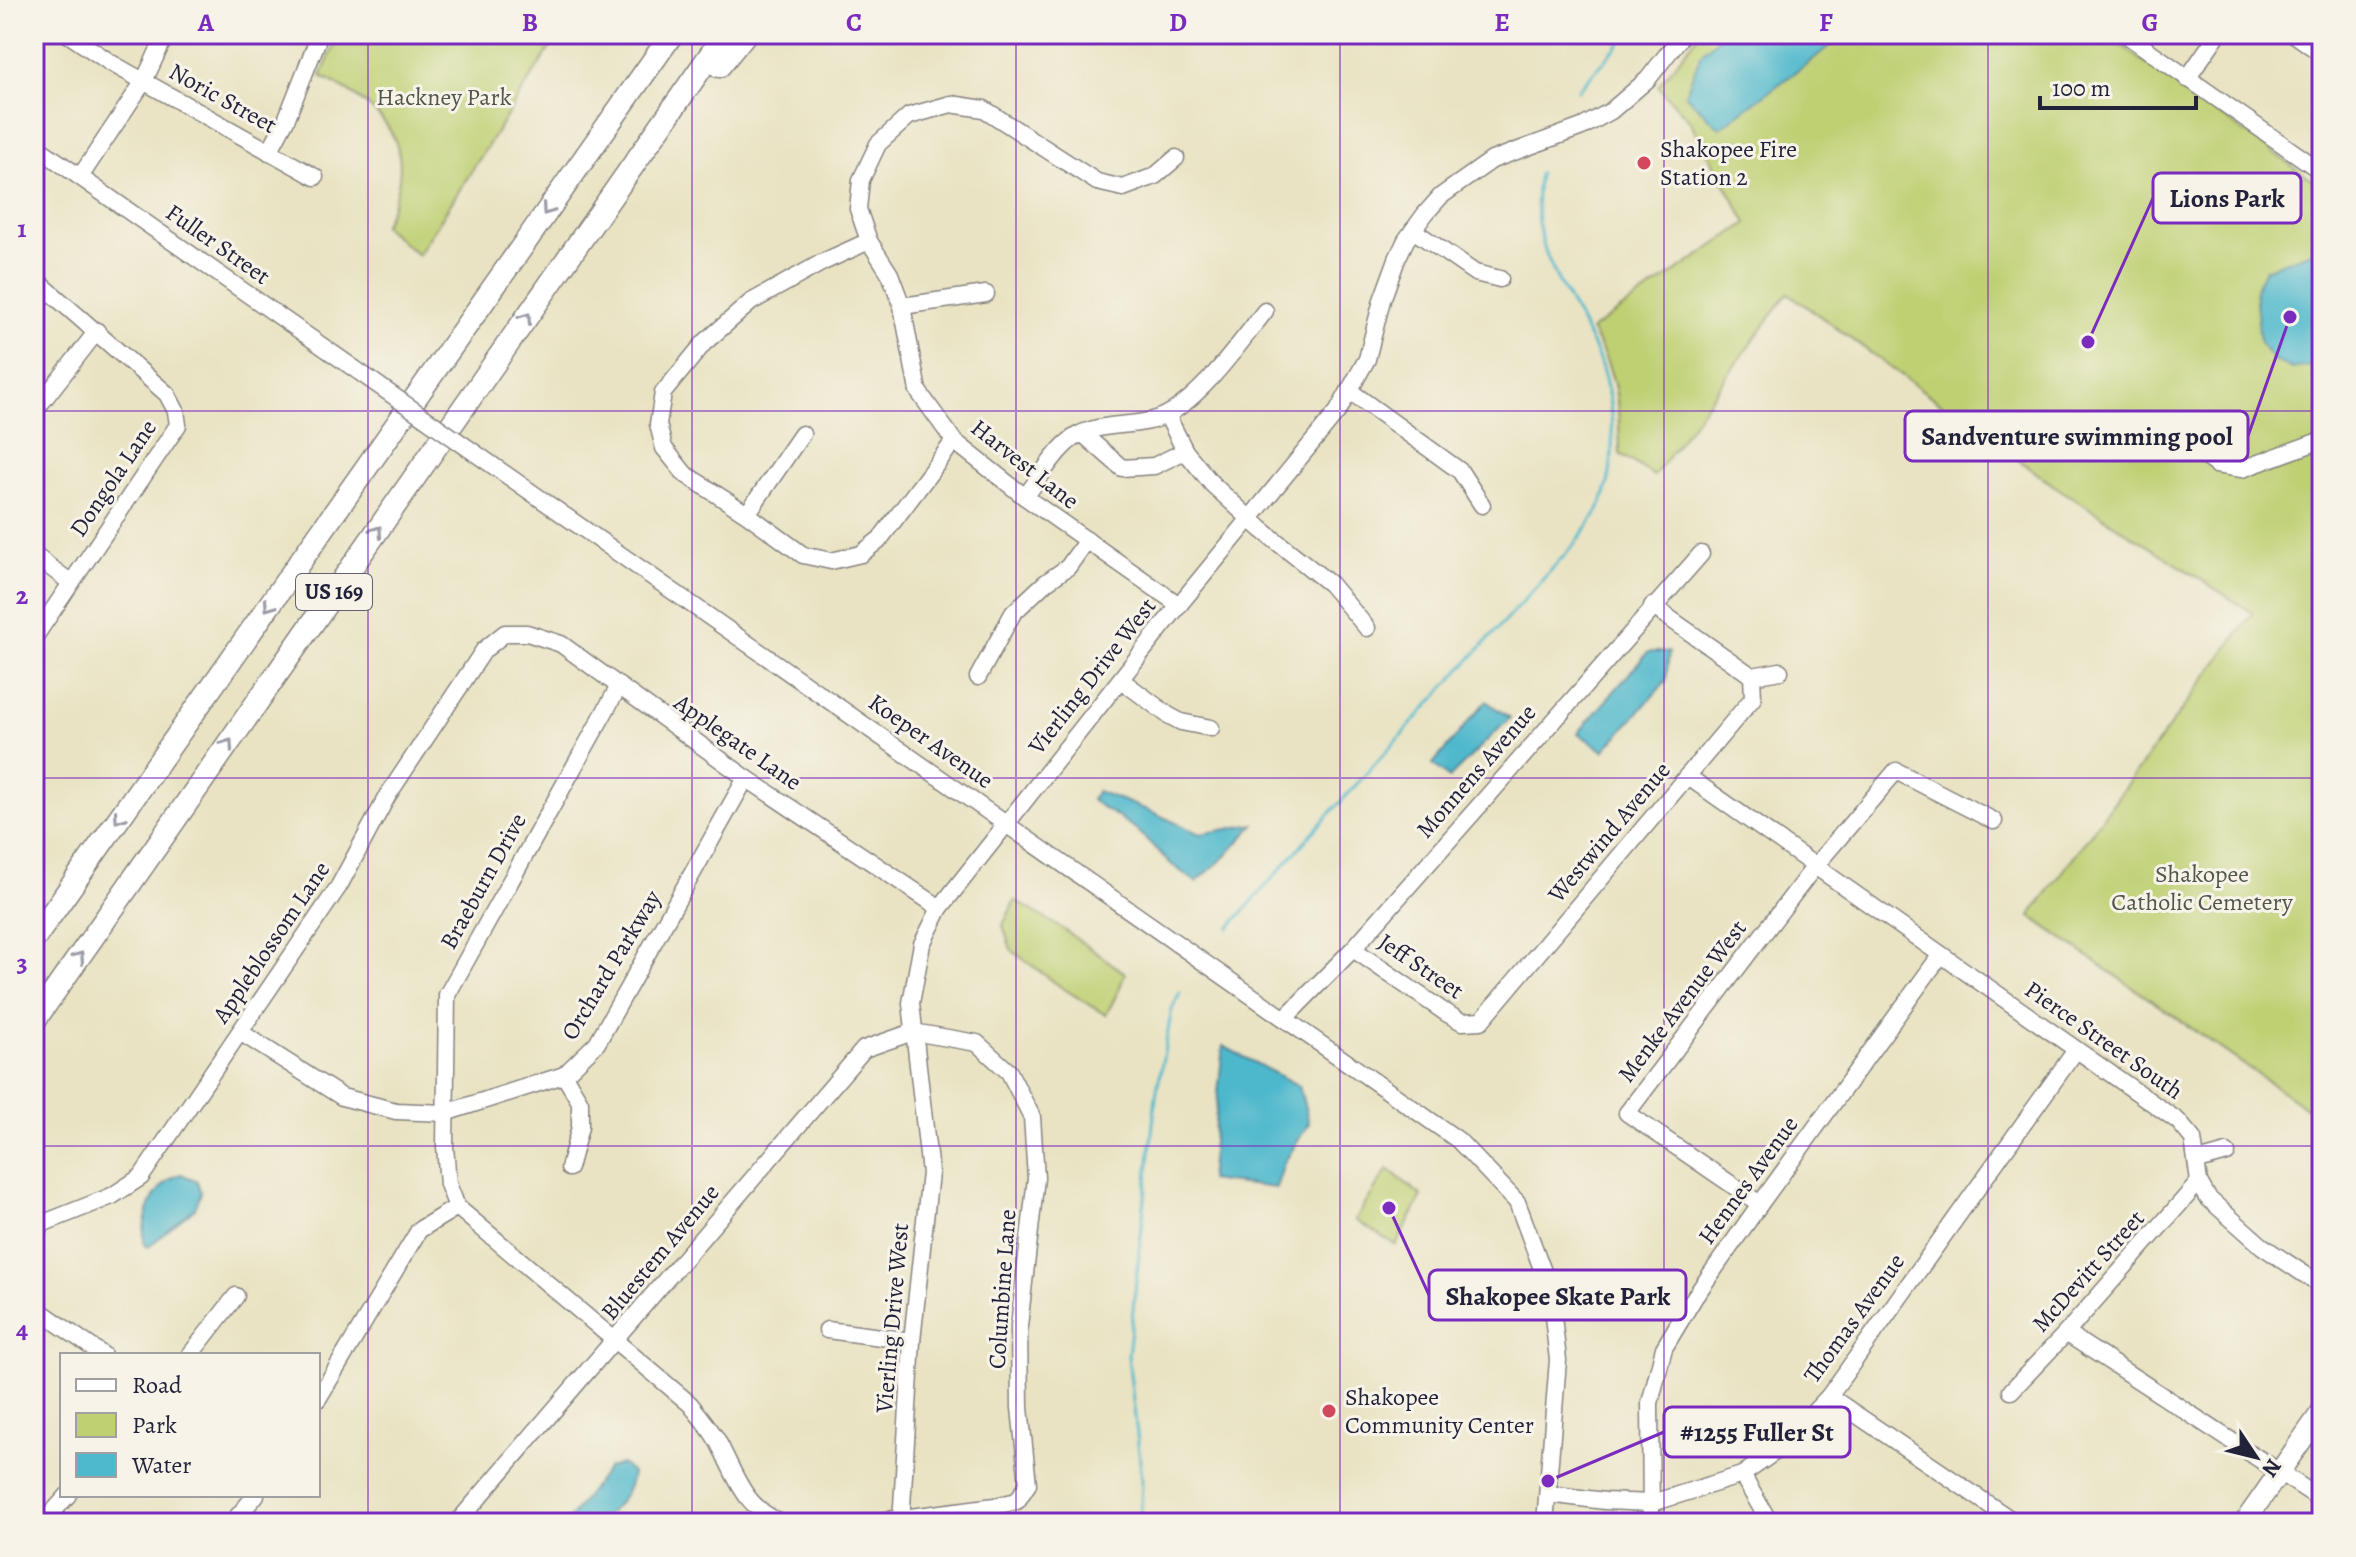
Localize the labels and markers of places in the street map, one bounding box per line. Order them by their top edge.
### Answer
place label: Shakopee Fire Station 2 [1660,133,1797,193]
marker: Shakopee Fire Station 2 [1635,154,1653,172]
callout: Lions Park [2153,173,2301,223]
callout: Sandventure swimming pool [1905,411,2248,461]
callout: Shakopee Skate Park [1429,1270,1686,1320]
place label: Shakopee Community Center [1345,1381,1534,1441]
marker: Shakopee Community Center [1320,1402,1338,1420]
callout: #1255 Fuller St [1664,1407,1850,1457]

